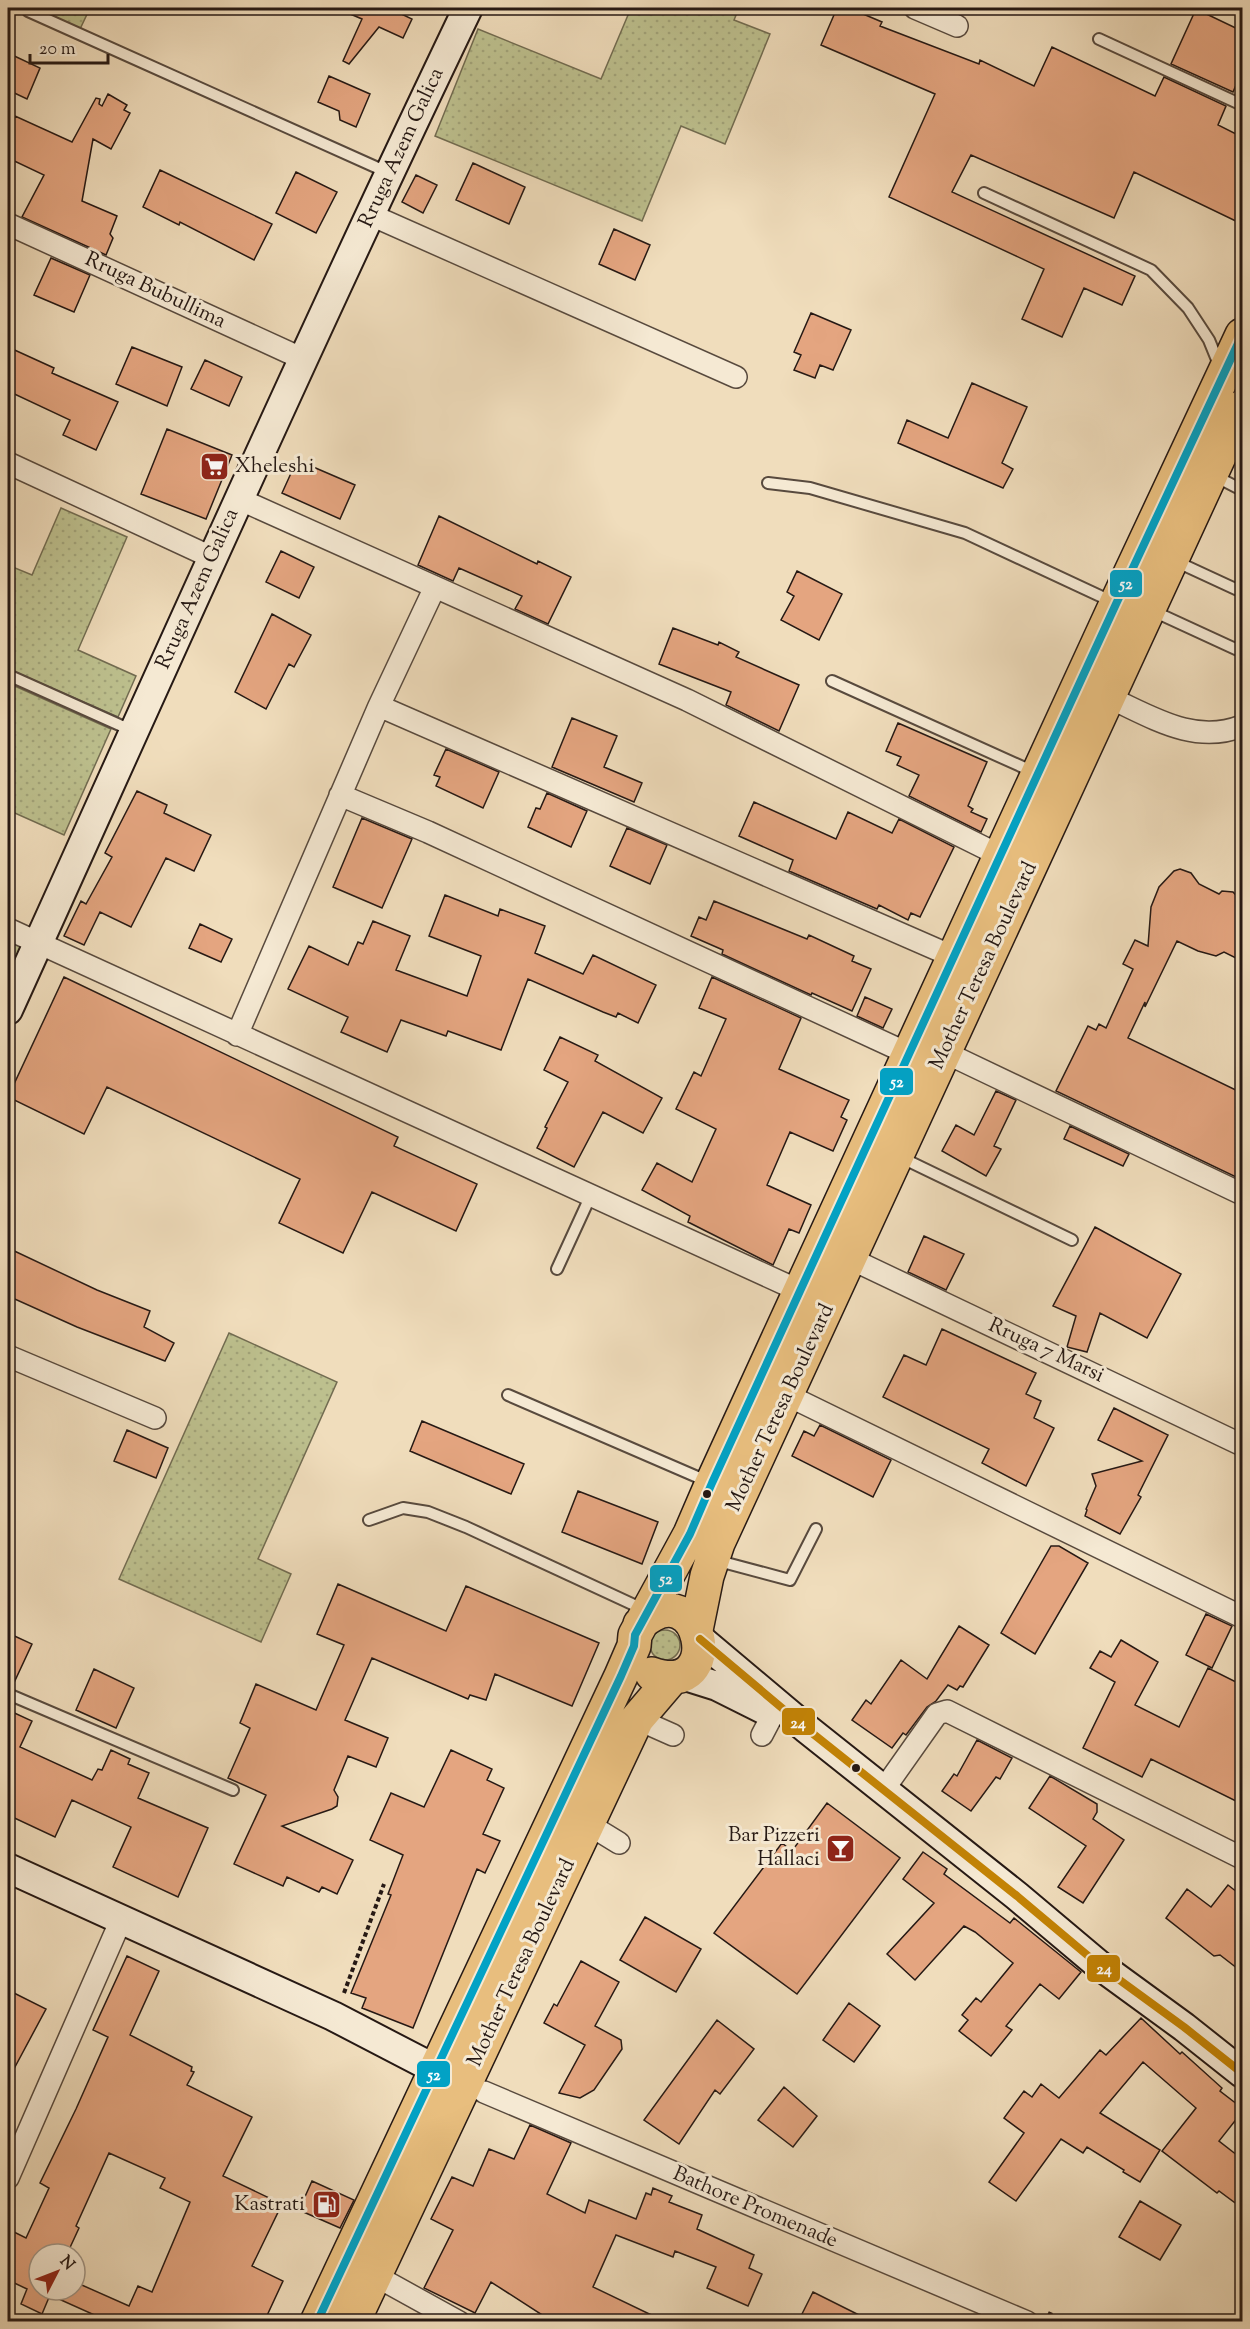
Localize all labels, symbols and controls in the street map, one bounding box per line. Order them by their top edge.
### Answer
scale bar [30,27,108,65]
text: 20 m [39,37,76,63]
street label: Rruga Azem Galica [352,63,452,233]
street label: Rruga Bubullima [80,245,231,337]
supermarket icon: Xheleshi [198,451,230,483]
place label: Xheleshi [235,452,315,482]
street label: Rruga Azem Galica [149,503,247,674]
line badge: 52 [1109,569,1143,598]
text: 52 [1118,574,1133,597]
street label: Mother Teresa Boulevard [923,857,1046,1075]
line badge: 52 [879,1067,914,1096]
text: 52 [889,1072,904,1095]
street label: Mother Teresa Boulevard [720,1299,843,1517]
street label: Rruga 7 Marsi [983,1311,1109,1391]
unlabelled marker [701,1488,713,1500]
line badge: 52 [649,1564,683,1593]
text: 52 [658,1569,673,1592]
line badge: 24 [781,1707,816,1736]
text: 24 [790,1713,806,1736]
unlabelled marker [850,1762,862,1774]
place label: Bar Pizzeri Hallaci [728,1821,820,1875]
bar icon: Bar Pizzeri Hallaci [825,1832,857,1864]
street label: Mother Teresa Boulevard [461,1854,584,2072]
line badge: 24 [1086,1954,1121,1983]
text: 24 [1096,1959,1112,1982]
line badge: 52 [416,2060,451,2088]
text: 52 [426,2065,441,2088]
street label: Bathore Promenade [668,2160,842,2256]
fuel station icon: Kastrati [310,2189,342,2221]
place label: Kastrati [234,2190,305,2220]
north arrow [27,2242,87,2302]
text: N [53,2251,79,2276]

